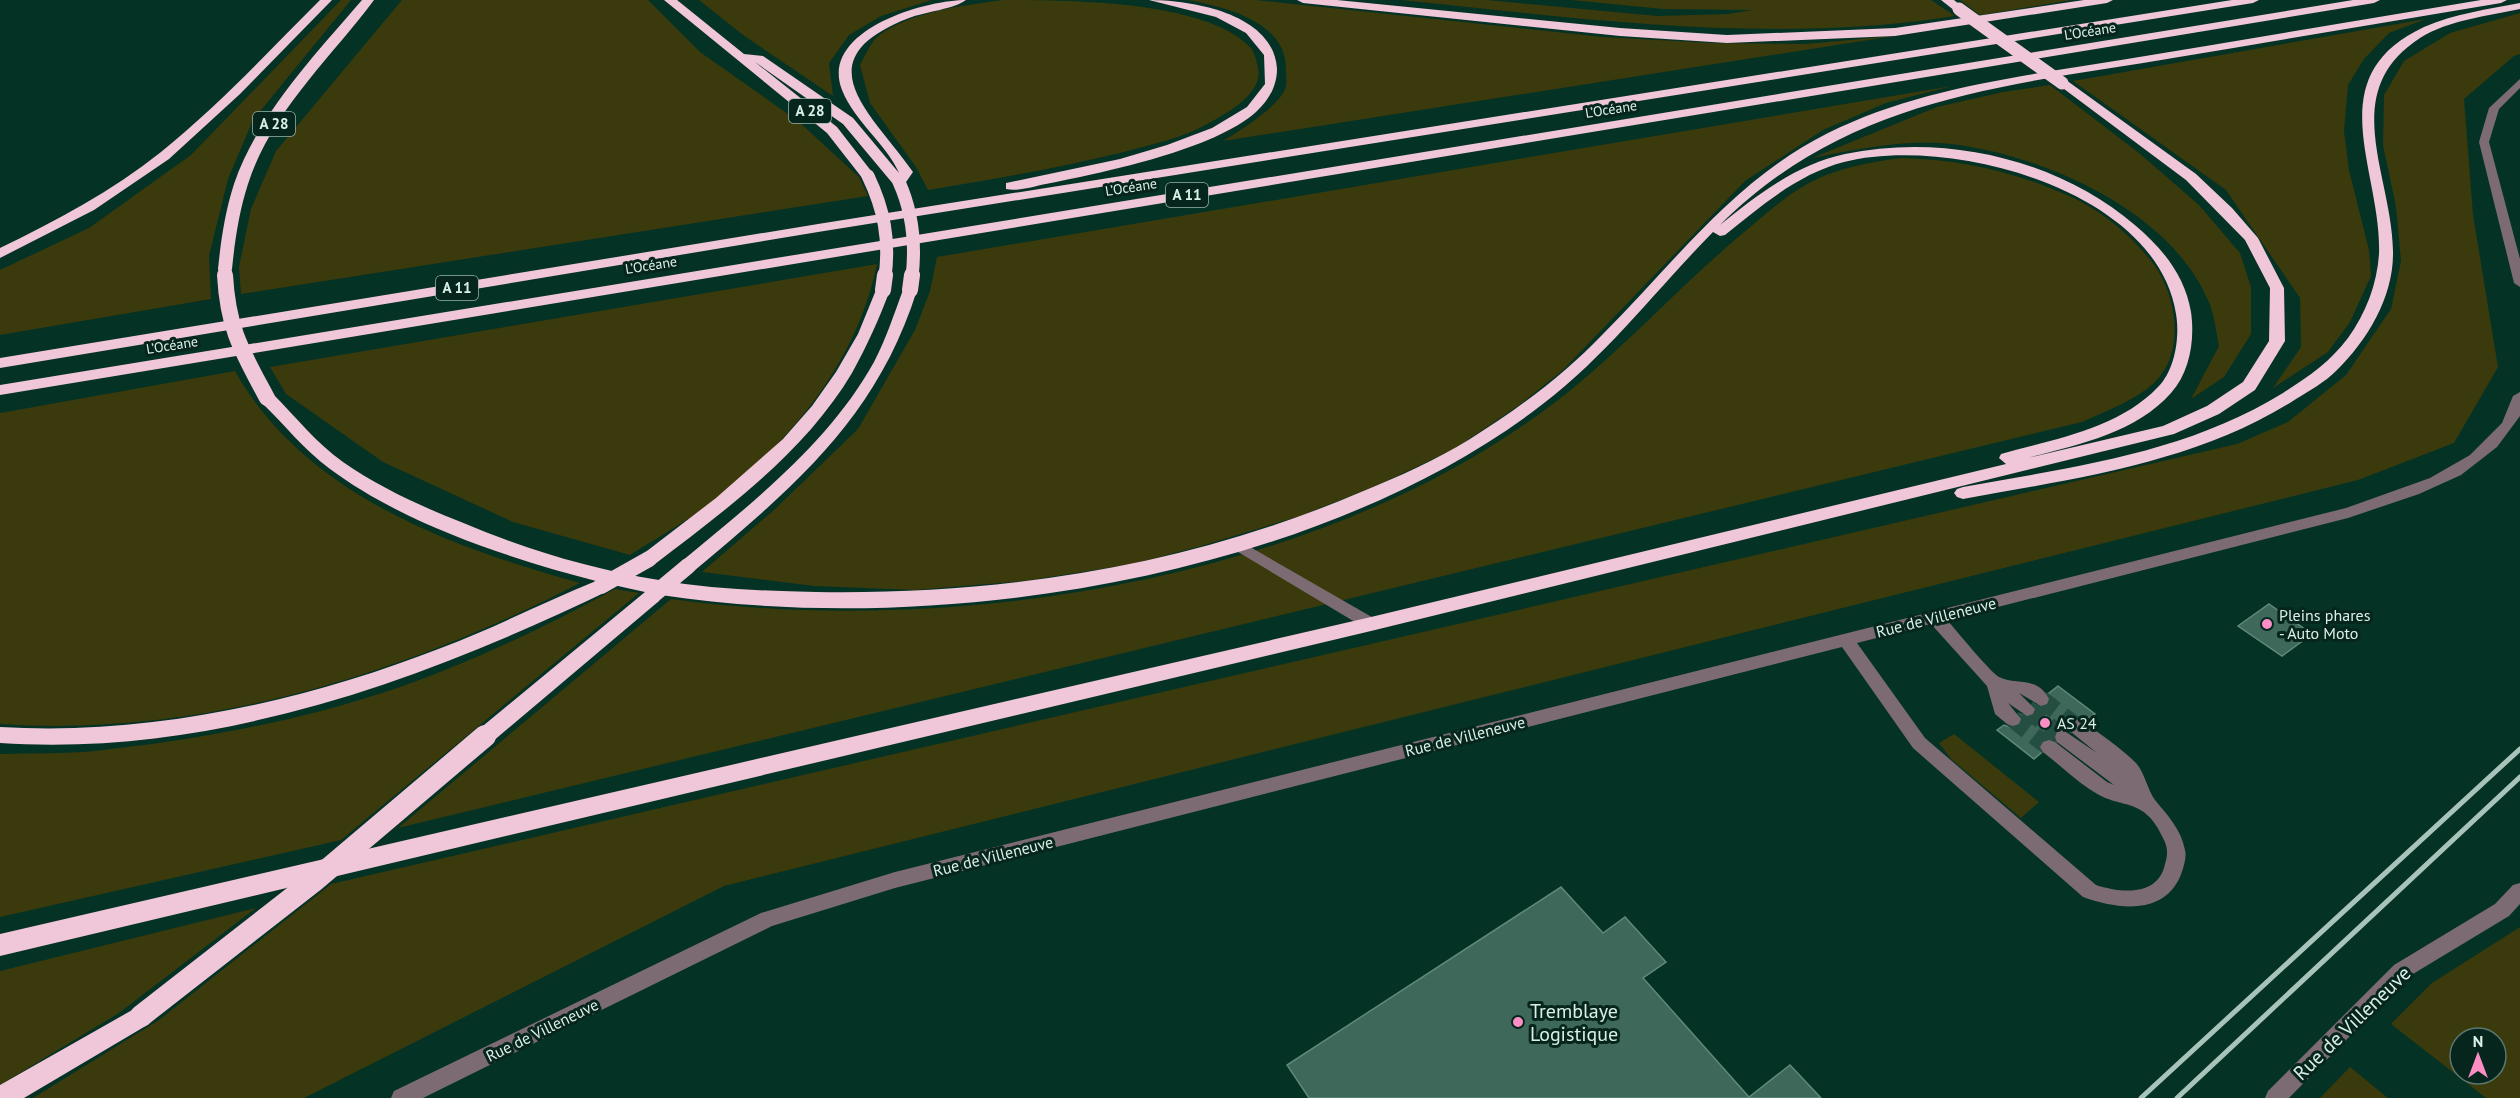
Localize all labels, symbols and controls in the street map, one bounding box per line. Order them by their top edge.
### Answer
street label: L’Océane [2063,18,2117,44]
street label: L’Océane [1584,96,1638,122]
road number: A 28 [789,99,831,123]
road number: A 28 [253,112,295,136]
street label: L’Océane [1104,174,1158,200]
road number: A 11 [1166,183,1208,207]
street label: L’Océane [624,252,678,278]
road number: A 11 [436,276,478,300]
street label: L’Océane [145,332,199,358]
street label: Rue de Villeneuve [1874,592,1998,642]
place label: Pleins phares - Auto Moto [2279,605,2371,643]
marker: Pleins phares - Auto Moto [2260,617,2274,631]
street label: Rue de Villeneuve [1403,711,1527,761]
place label: AS 24 [2057,713,2097,733]
marker: AS 24 [2038,716,2052,730]
street label: Rue de Villeneuve [931,831,1055,881]
street label: Rue de Villeneuve [2288,960,2416,1086]
street label: Rue de Villeneuve [482,994,602,1066]
place label: Tremblaye Logistique [1530,998,1618,1047]
marker: Tremblaye Logistique [1511,1015,1525,1029]
north arrow [2448,1026,2508,1086]
text: N [2473,1031,2483,1051]

